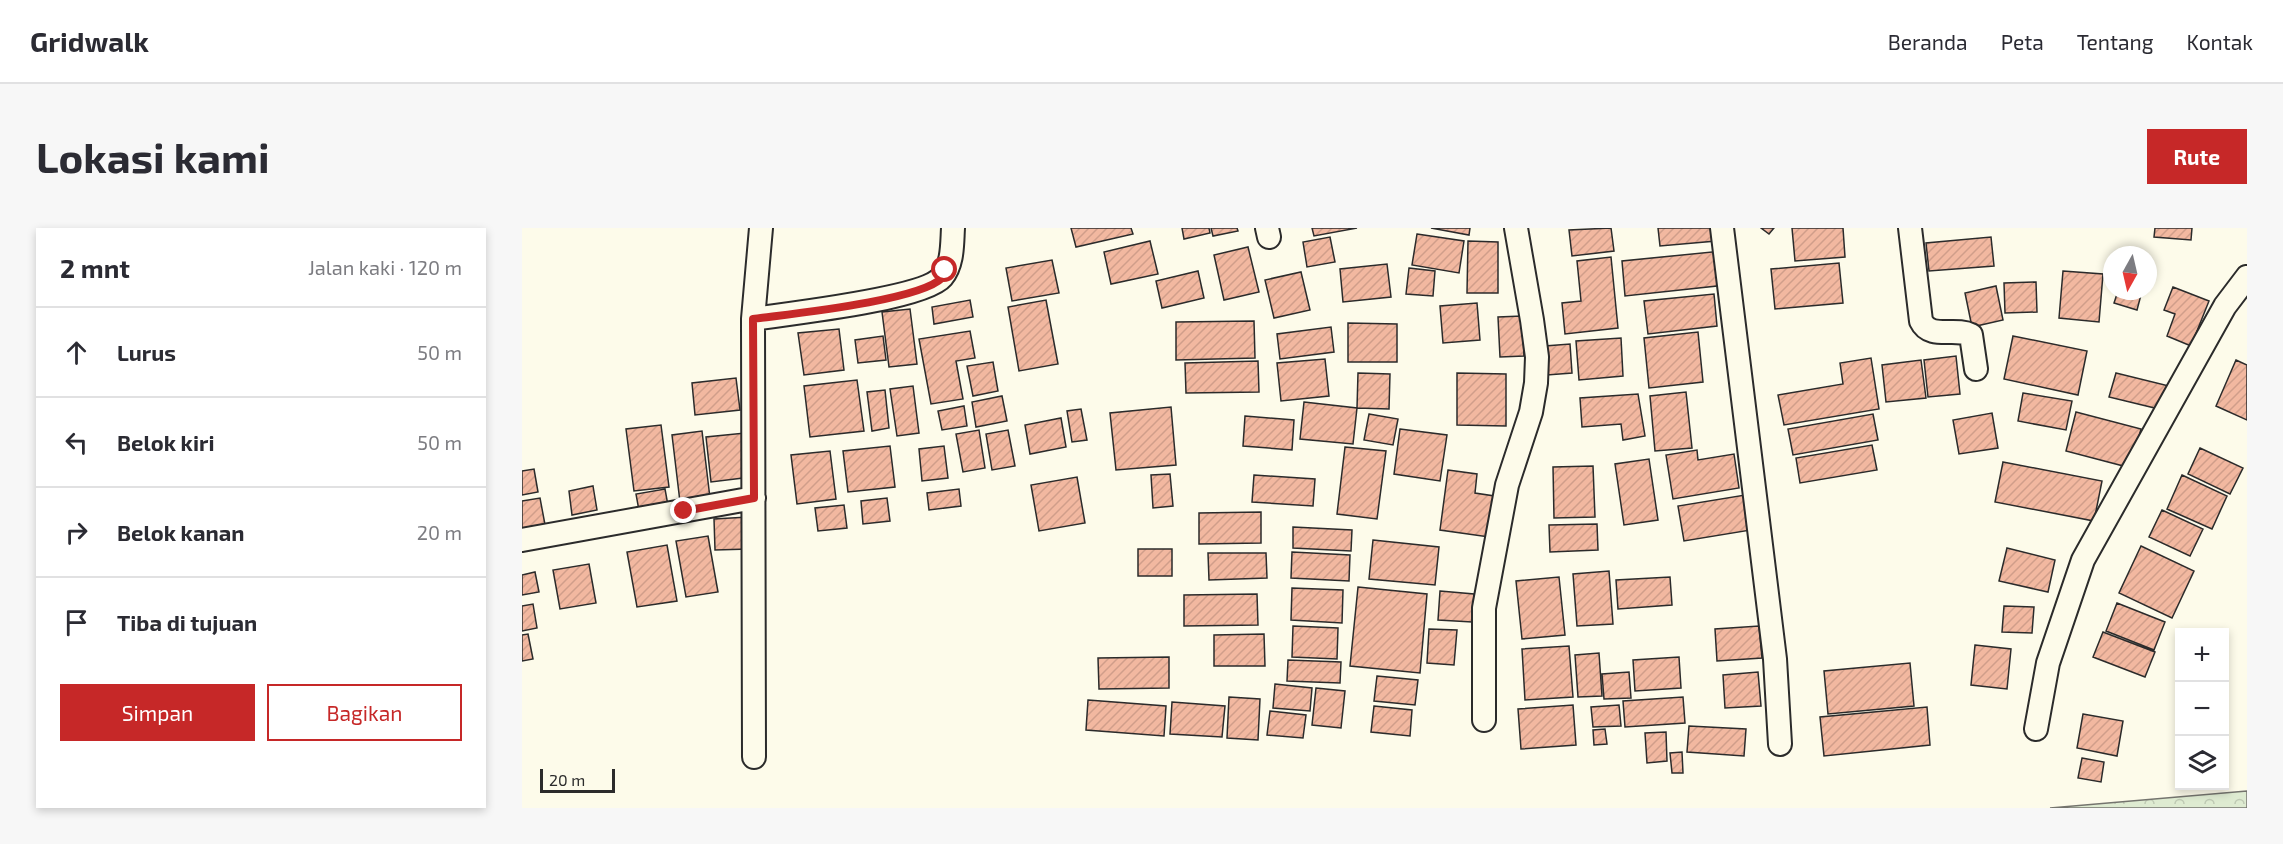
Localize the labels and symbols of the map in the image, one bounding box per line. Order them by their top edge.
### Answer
north arrow [2103,246,2157,300]
route start [931,256,957,282]
route end [670,497,696,523]
scale bar [540,766,615,794]

